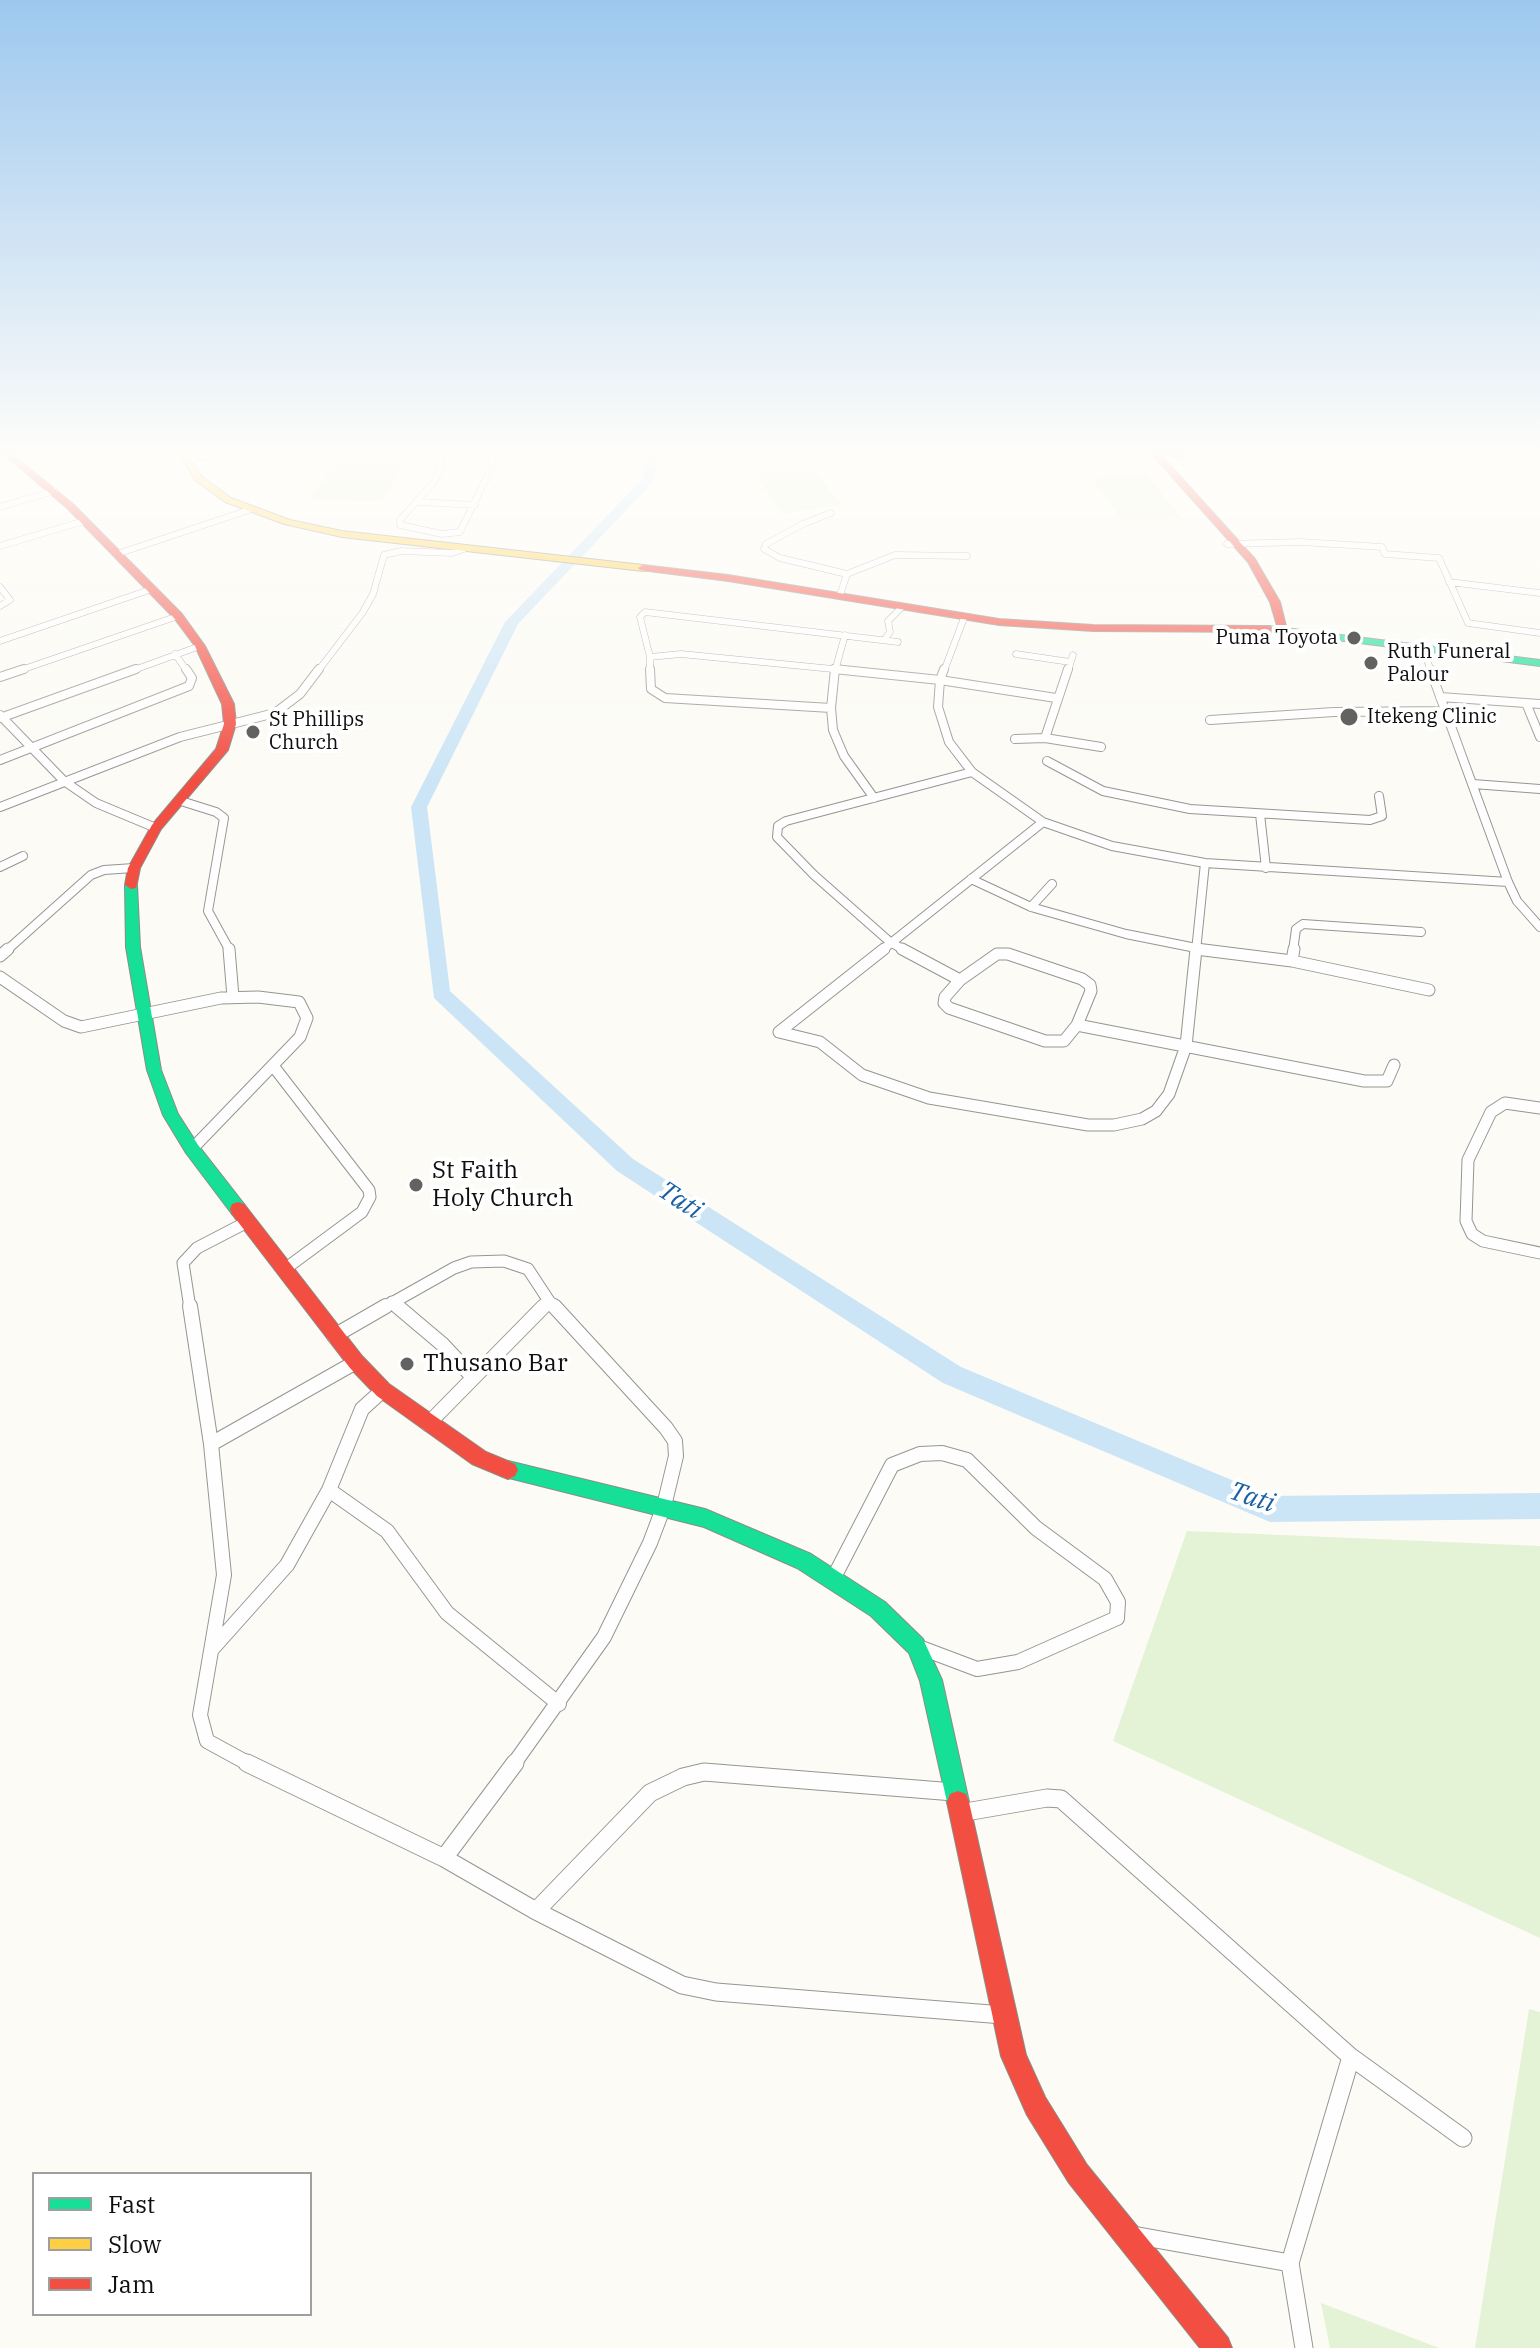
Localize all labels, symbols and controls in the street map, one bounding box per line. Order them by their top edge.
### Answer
place label: Puma Toyota [1215,626,1338,650]
marker: Puma Toyota [1345,629,1363,647]
place label: Ruth Funeral Palour [1387,640,1511,687]
marker: Ruth Funeral Palour [1362,654,1380,672]
place label: Itekeng Clinic [1367,705,1497,729]
marker: Itekeng Clinic [1338,706,1360,728]
place label: St Phillips Church [269,708,364,755]
marker: St Phillips Church [244,723,262,741]
place label: St Faith Holy Church [432,1157,573,1213]
water label: Tati [652,1175,708,1227]
marker: St Faith Holy Church [407,1176,425,1194]
place label: Thusano Bar [423,1350,568,1378]
marker: Thusano Bar [398,1355,416,1373]
water label: Tati [1225,1476,1279,1520]
legend [32,2172,312,2316]
text: Fast [108,2188,155,2220]
text: Slow [108,2228,161,2260]
text: Jam [108,2268,155,2300]

